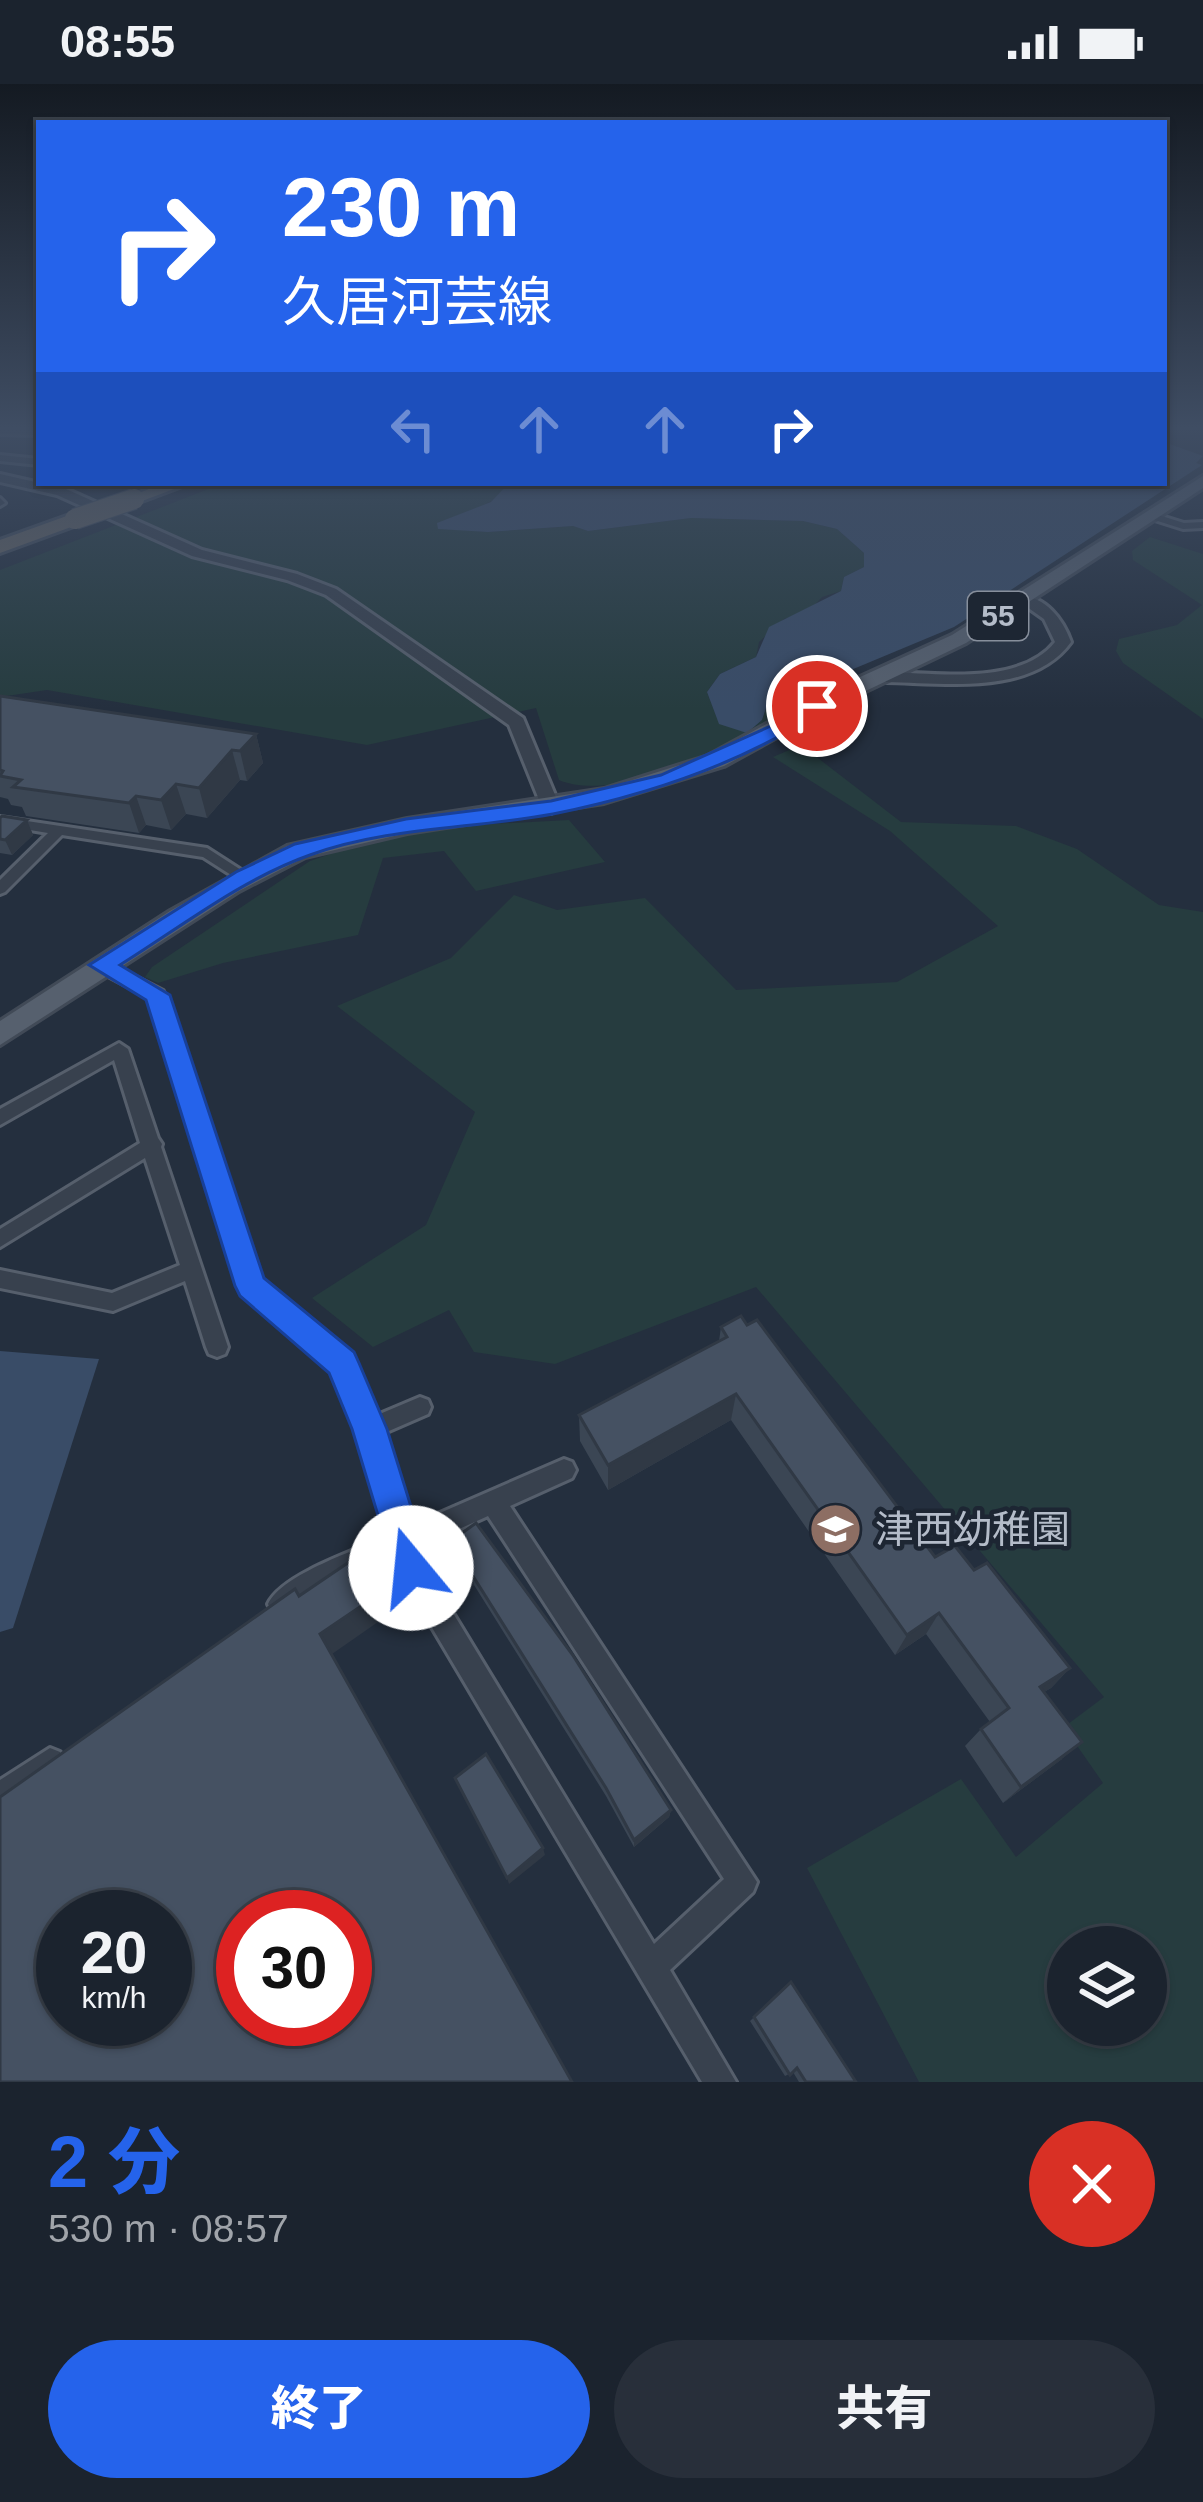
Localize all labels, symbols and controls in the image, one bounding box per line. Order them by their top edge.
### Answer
text: 08:55 [60,16,175,67]
text: 230 m [282,160,520,254]
icon: right [84,168,240,324]
text: 久居河芸線 [282,272,552,332]
icon: left [380,396,446,462]
icon: ahead [506,396,572,462]
icon: ahead [632,396,698,462]
icon: right [758,396,824,462]
road number: 55 [968,592,1028,640]
pin [766,655,868,757]
icon: arrive [784,673,850,739]
school or university icon: 津西幼稚園 [808,1501,864,1557]
position arrow [348,1505,474,1631]
place label: 津西幼稚園 [875,1508,1070,1551]
speed limit sign: 30 [216,1890,372,2046]
text: 20 [81,1919,147,1986]
map controls [1047,1926,1167,2046]
button: layers [1047,1926,1167,2046]
text: km/h [81,1981,147,2014]
button: close [1029,2121,1155,2247]
text: 2 分 [48,2122,180,2202]
text: 530 m · 08:57 [48,2207,289,2250]
button: 終了 [48,2340,590,2478]
button: 共有 [614,2340,1155,2478]

